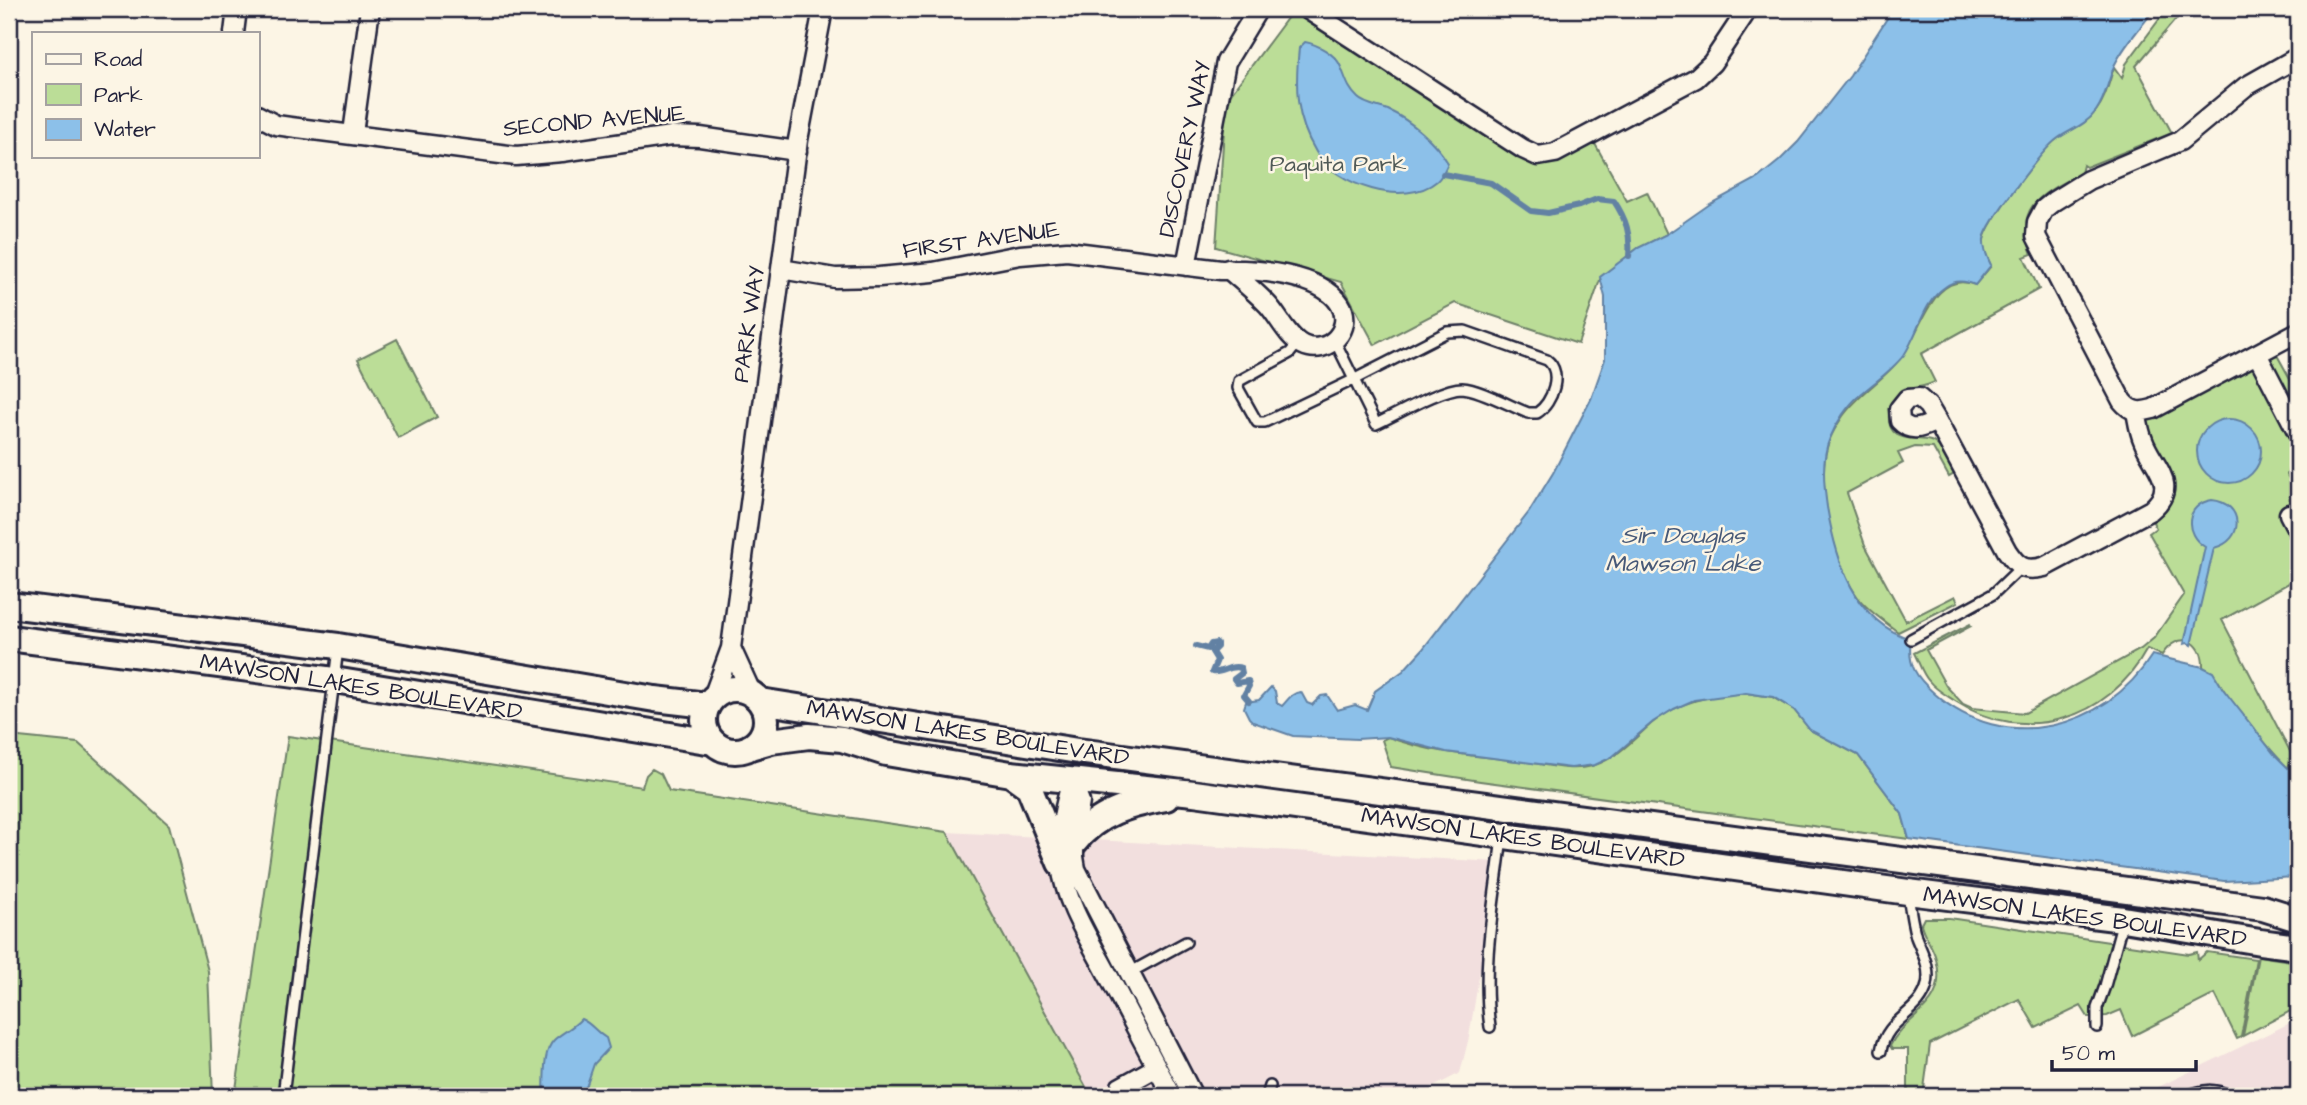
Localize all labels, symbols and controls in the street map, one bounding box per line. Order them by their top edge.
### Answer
legend [32,32,259,158]
text: Road [94,45,142,74]
street label: DISCOVERY WAY [1151,58,1219,240]
text: Park [94,81,143,110]
street label: SECOND AVENUE [502,97,687,145]
text: Water [94,115,156,144]
park label: Paquita Park [1270,148,1406,180]
street label: FIRST AVENUE [901,213,1062,267]
street label: PARK WAY [725,264,773,384]
water label: Sir Douglas Mawson Lake [1605,519,1762,581]
street label: MAWSON LAKES BOULEVARD [197,646,525,728]
street label: MAWSON LAKES BOULEVARD [804,692,1132,774]
street label: MAWSON LAKES BOULEVARD [1359,799,1687,877]
street label: MAWSON LAKES BOULEVARD [1921,878,2249,956]
scale bar [2052,1028,2195,1072]
text: 50 m [2062,1039,2116,1068]

